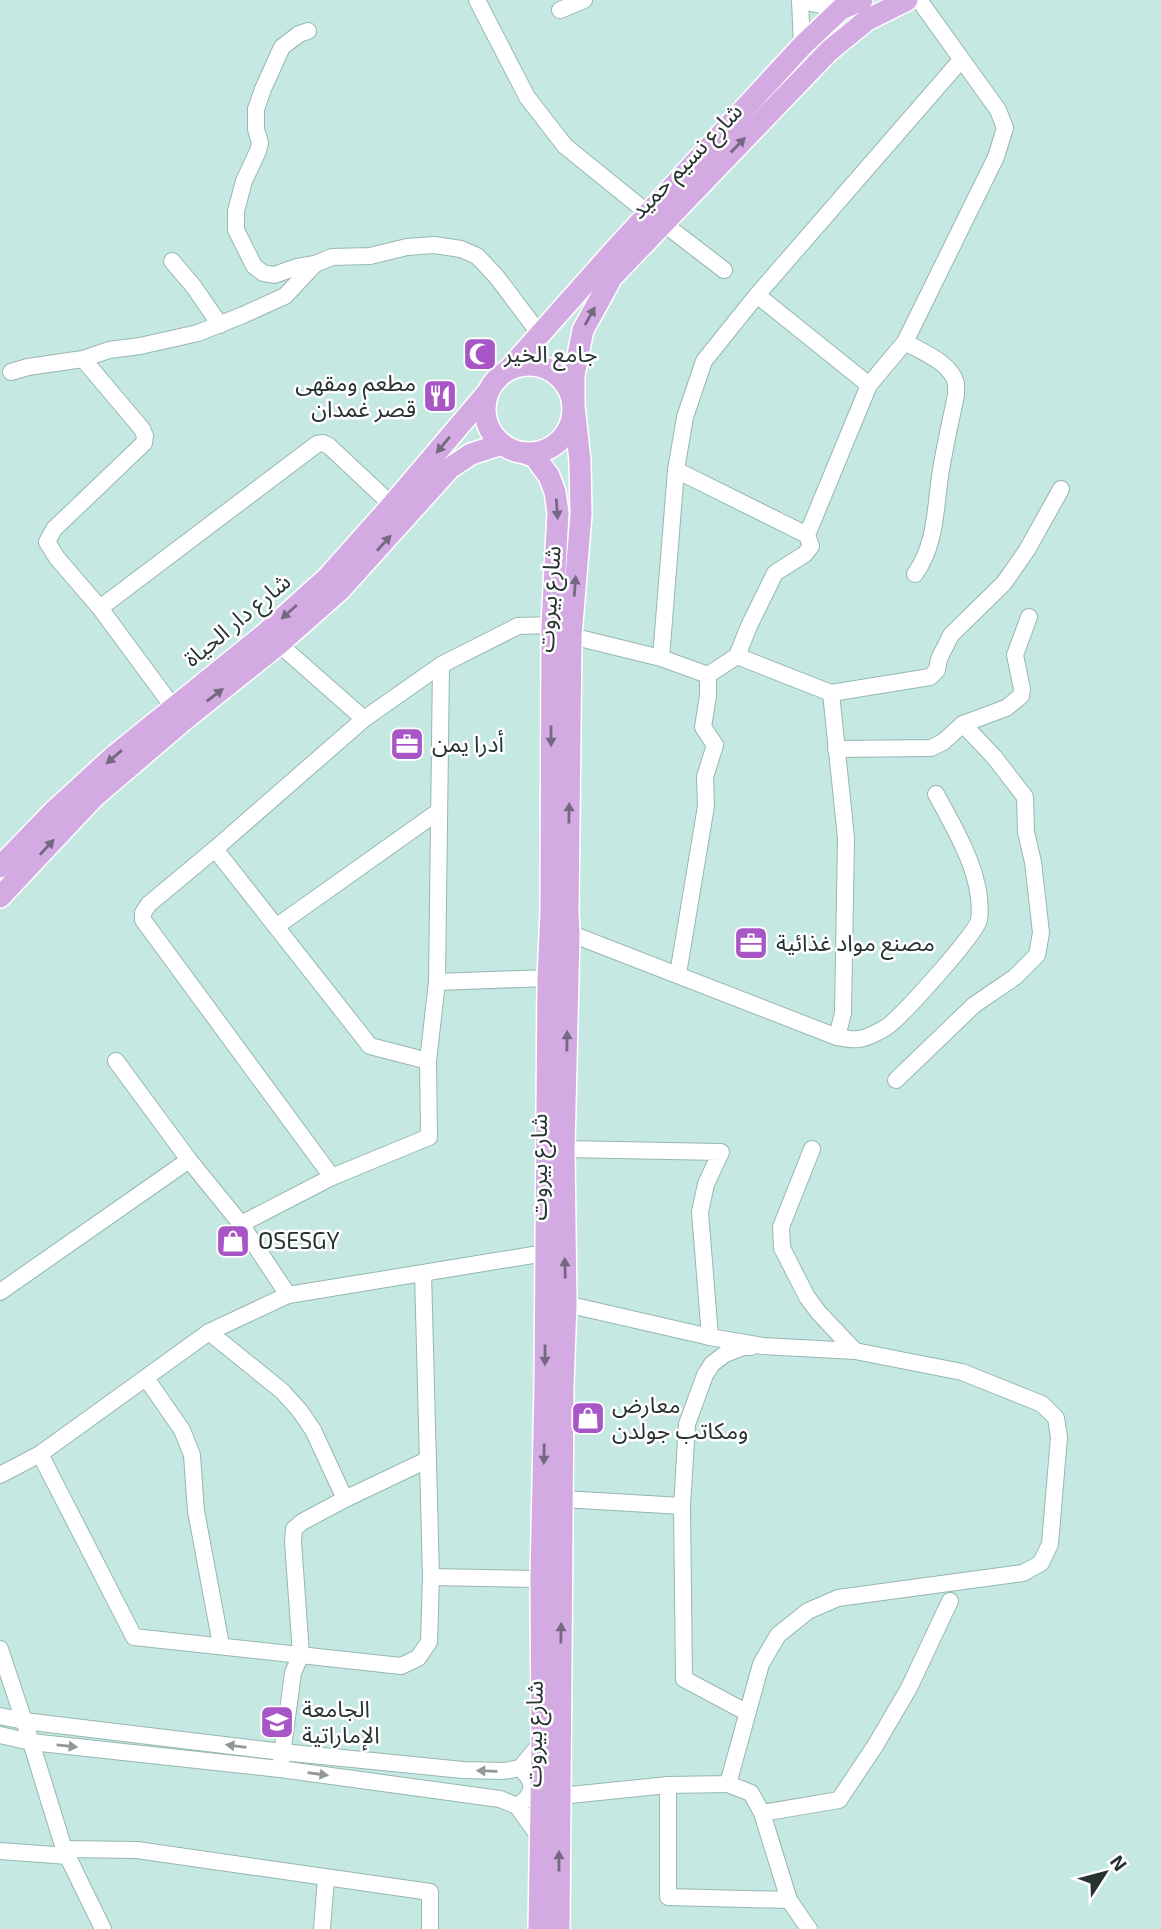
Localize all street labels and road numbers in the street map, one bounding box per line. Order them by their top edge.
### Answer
street label: شارع نسيم حميد [623,97,750,227]
street label: شارع بيروت [530,545,570,654]
street label: شارع دار الحياة [177,567,298,675]
street label: شارع بيروت [524,1114,556,1220]
street label: شارع بيروت [518,1680,552,1788]

